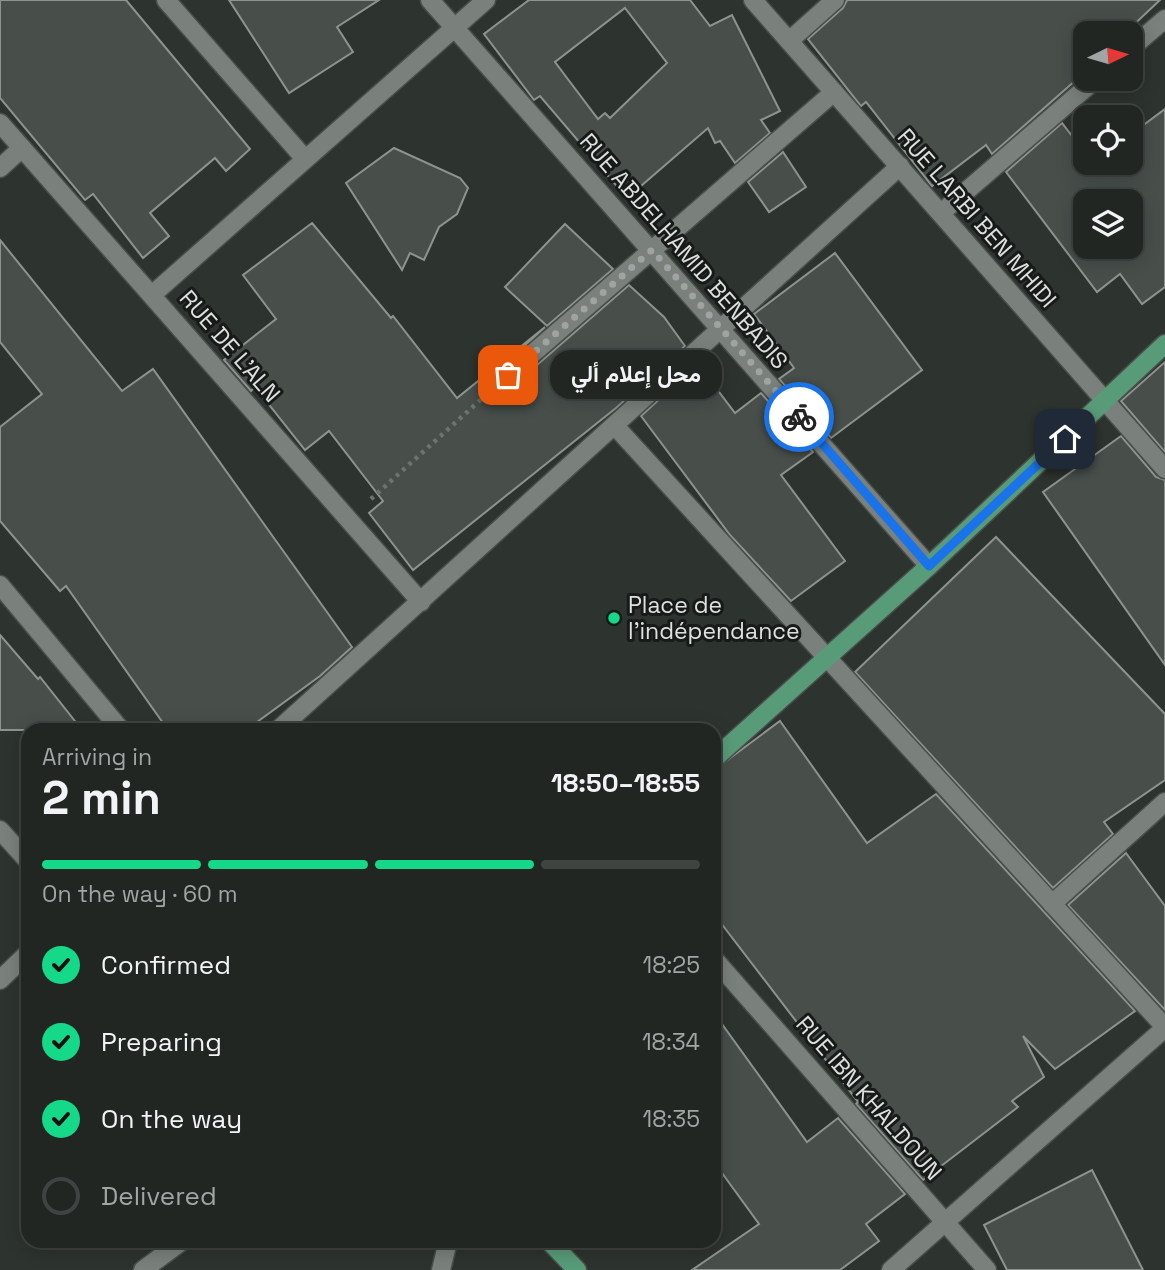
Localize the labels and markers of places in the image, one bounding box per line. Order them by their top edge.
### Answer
pin [478,345,538,405]
callout: محل إعلام ألي [550,350,722,400]
pin [1035,409,1095,469]
place label: Place de l'indépendance [628,590,800,646]
marker: Place de l'indépendance [606,610,622,626]

